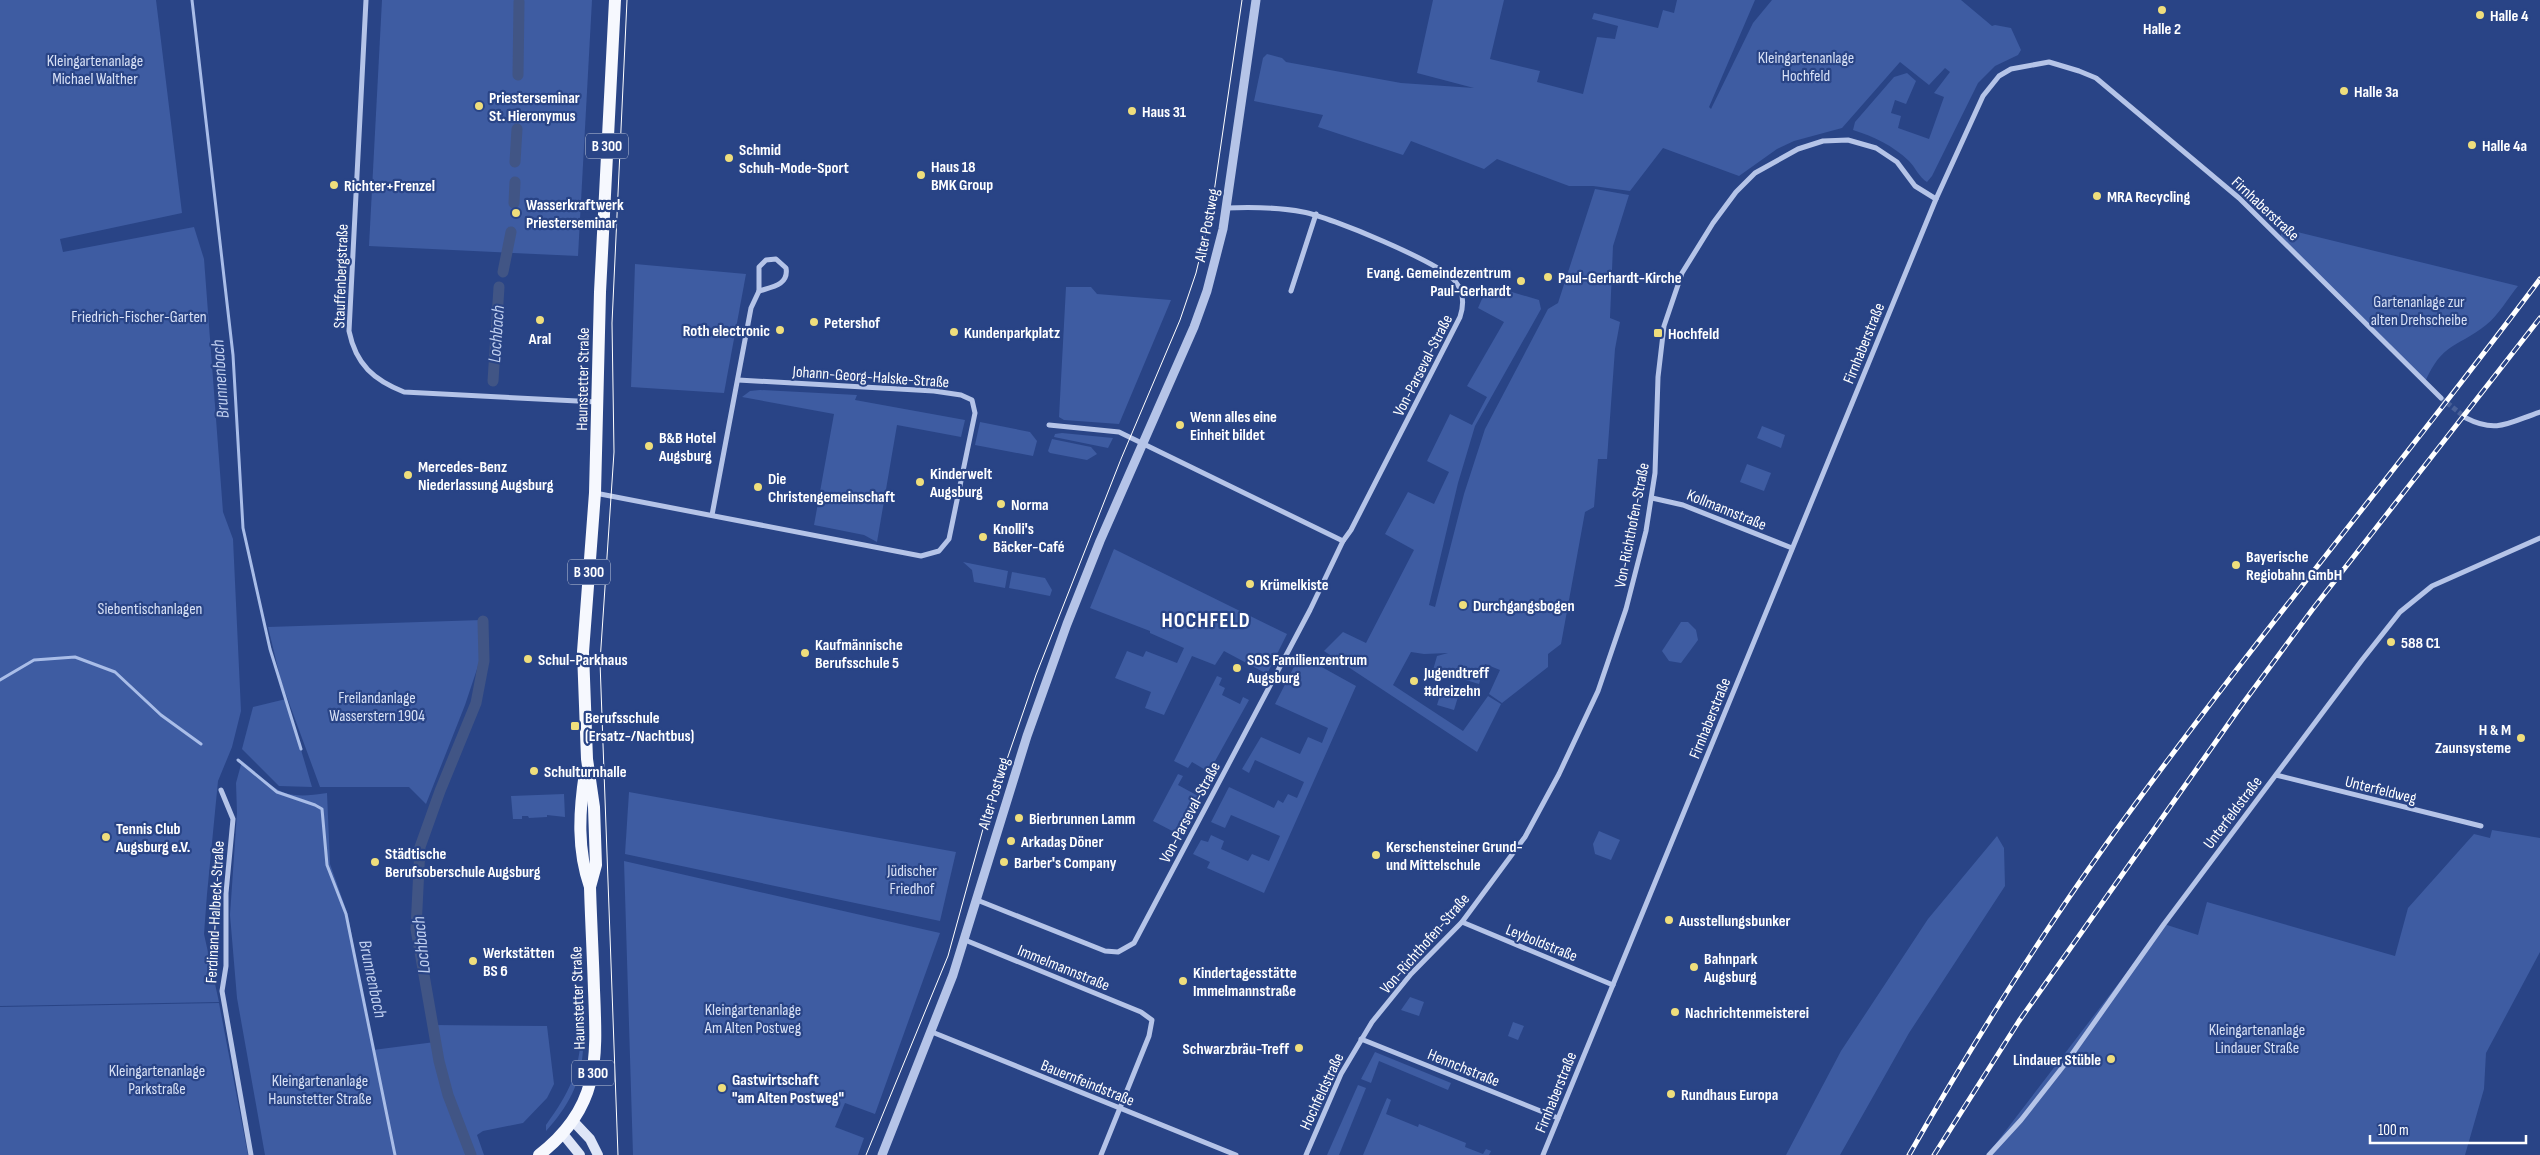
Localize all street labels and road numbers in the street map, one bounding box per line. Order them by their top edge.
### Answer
road number: B 300 [586,134,628,158]
street label: Firnhaberstraße [2227,173,2303,245]
street label: Alter Postweg [1191,187,1224,264]
street label: Stauffenbergstraße [330,224,353,329]
street label: Firnhaberstraße [1840,300,1889,387]
street label: Von-Parseval-Straße [1390,312,1457,420]
street label: Haunstetter Straße [573,327,594,431]
street label: Johann-Georg-Halske-Straße [791,362,950,392]
street label: Von-Richthofen-Straße [1611,461,1654,589]
street label: Kollmannstraße [1684,486,1769,535]
road number: B 300 [568,560,610,584]
street label: Firnhaberstraße [1686,675,1735,762]
street label: Alter Postweg [974,755,1014,833]
street label: Von-Parseval-Straße [1156,759,1225,866]
street label: Unterfeldweg [2343,772,2418,808]
street label: Unterfeldstraße [2200,773,2267,853]
street label: Ferdinand-Halbeck-Straße [202,840,229,984]
street label: Von-Richthofen-Straße [1376,890,1474,998]
street label: Leyboldstraße [1503,920,1580,966]
street label: Immelmannstraße [1015,941,1112,995]
street label: Haunstetter Straße [567,946,590,1050]
street label: Hennchstraße [1425,1045,1502,1091]
street label: Firnhaberstraße [1532,1049,1581,1136]
street label: Hochfeldstraße [1296,1050,1348,1133]
street label: Bauernfeindstraße [1038,1056,1137,1111]
road number: B 300 [572,1060,614,1086]

